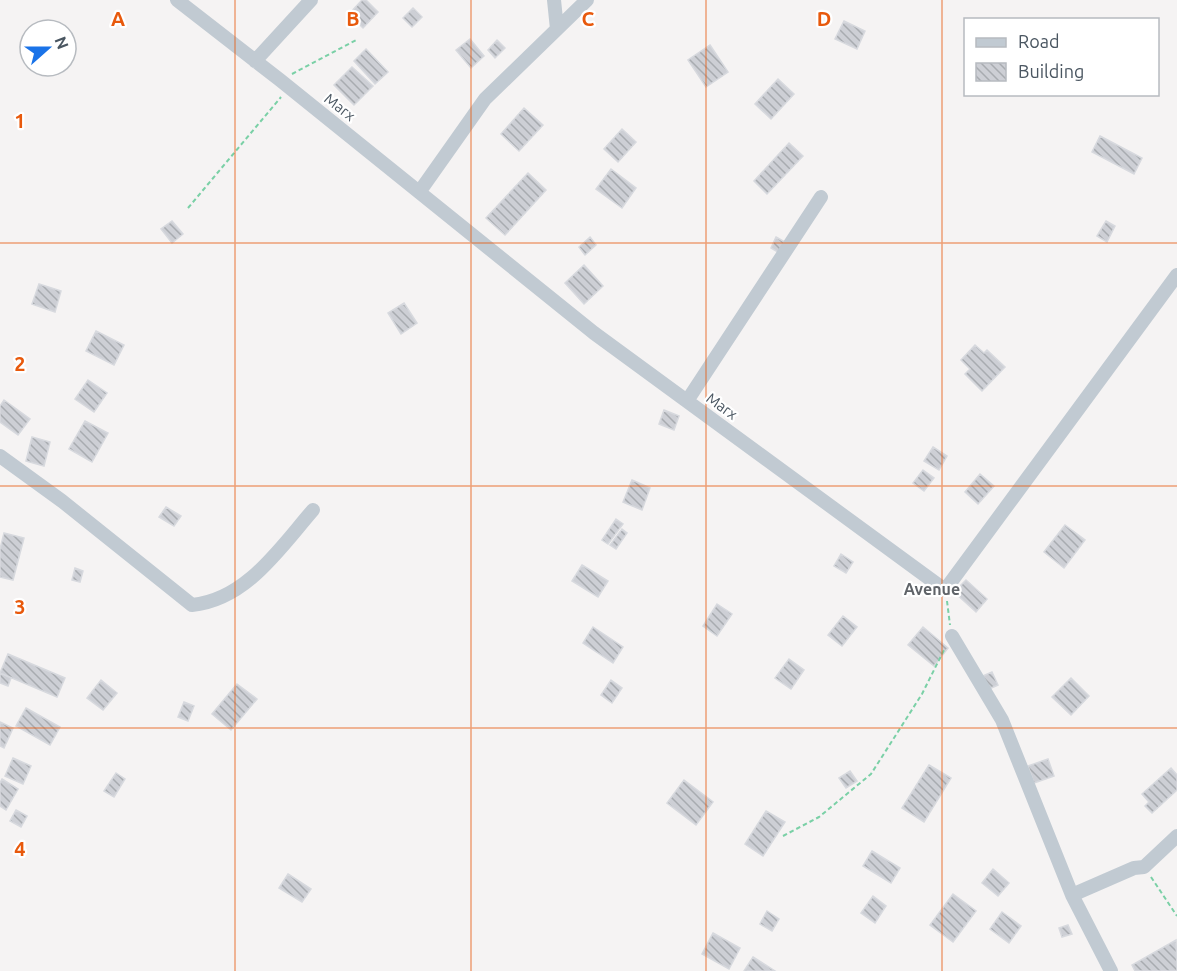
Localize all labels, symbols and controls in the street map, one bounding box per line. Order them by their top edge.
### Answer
text: A [111,7,125,30]
text: B [346,7,360,30]
text: C [582,7,595,30]
text: D [817,7,831,30]
north arrow [18,18,78,78]
legend [964,18,1159,96]
text: Road [1018,31,1060,51]
text: N [51,34,73,51]
text: Building [1018,61,1084,81]
street label: Marx [321,90,359,124]
text: 1 [14,109,26,132]
text: 2 [14,352,26,375]
street label: Marx [703,389,741,423]
district label: Avenue [904,580,960,598]
text: 3 [14,595,26,618]
text: 4 [14,837,26,860]

